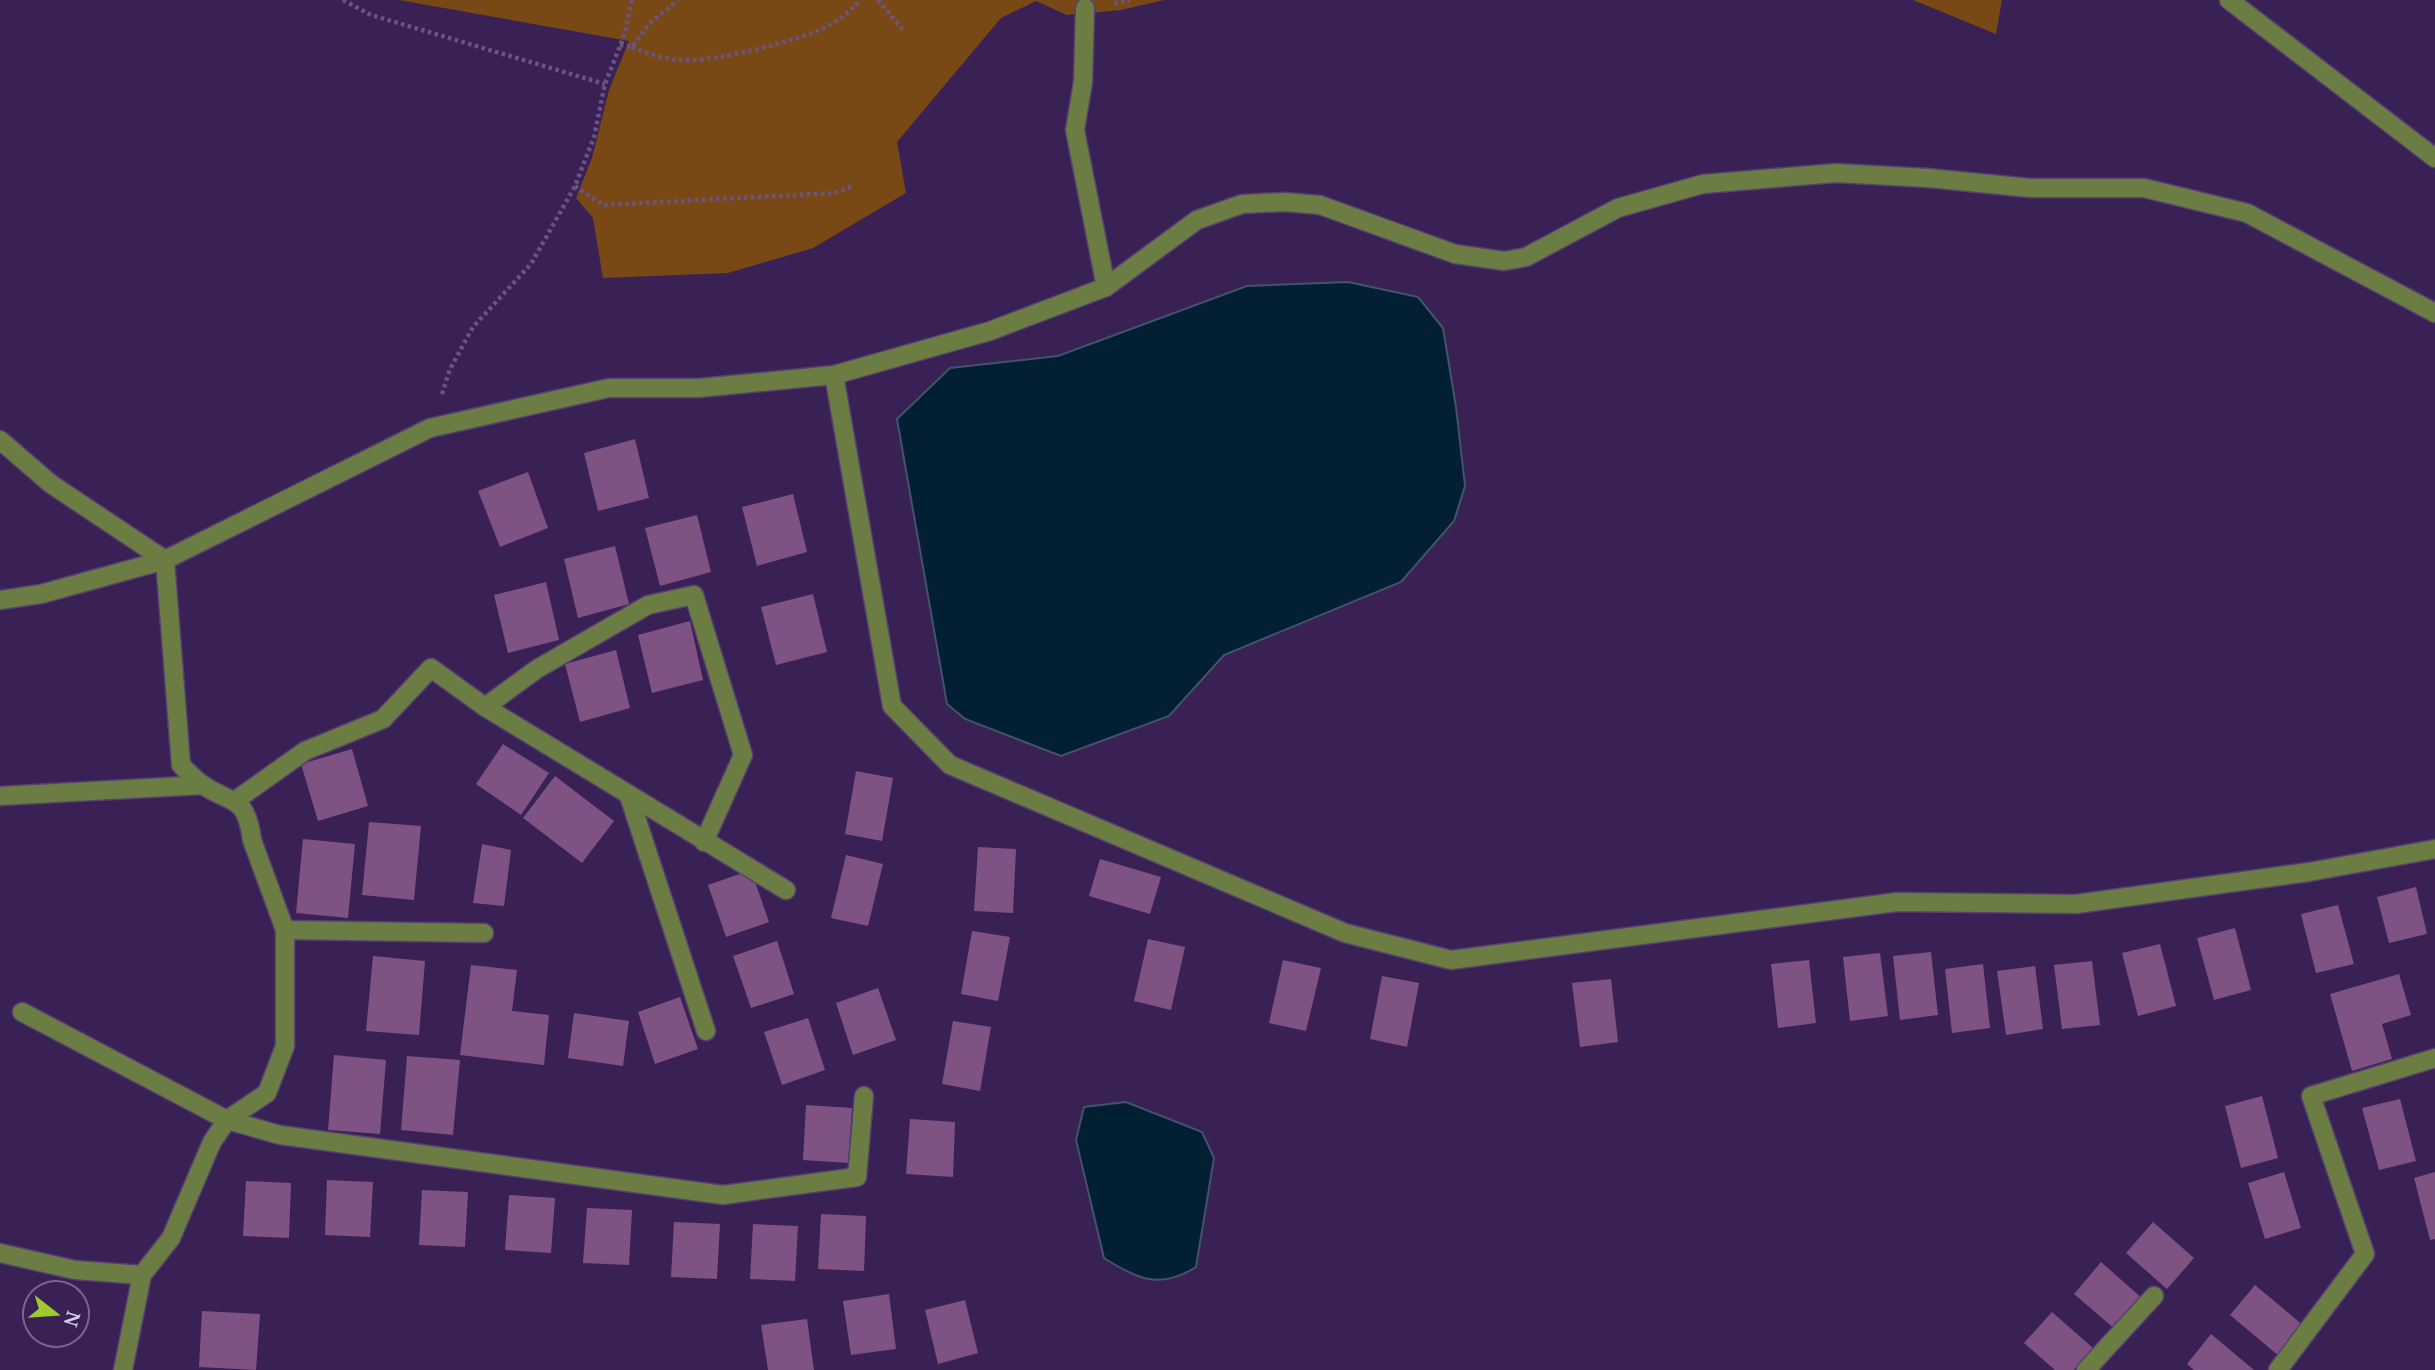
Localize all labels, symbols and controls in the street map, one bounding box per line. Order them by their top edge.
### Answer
north arrow [21,1279,91,1349]
text: N [58,1308,87,1330]

